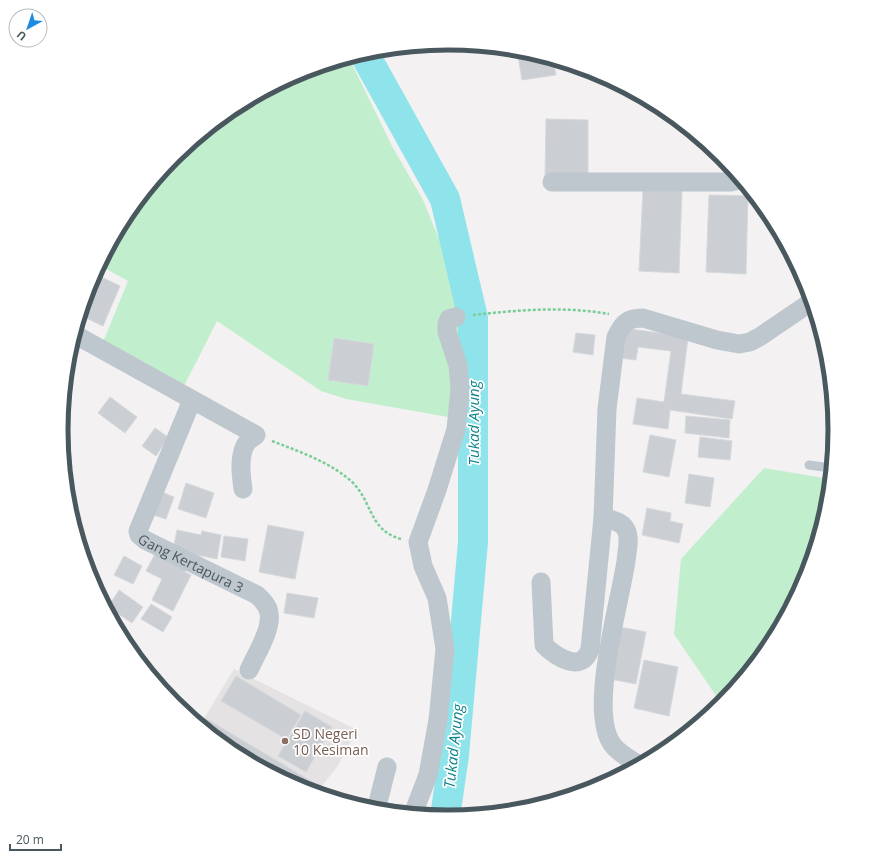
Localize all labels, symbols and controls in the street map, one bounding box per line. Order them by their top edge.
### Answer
north arrow [8,8,48,48]
text: U [13,28,29,44]
water label: Tukad Ayung [463,379,483,465]
street label: Gang Kertapura 3 [134,529,247,597]
water label: Tukad Ayung [439,702,468,789]
place label: SD Negeri 10 Kesiman [293,724,369,759]
marker: SD Negeri 10 Kesiman [280,736,290,746]
scale bar [10,826,61,852]
text: 20 m [16,831,44,848]

